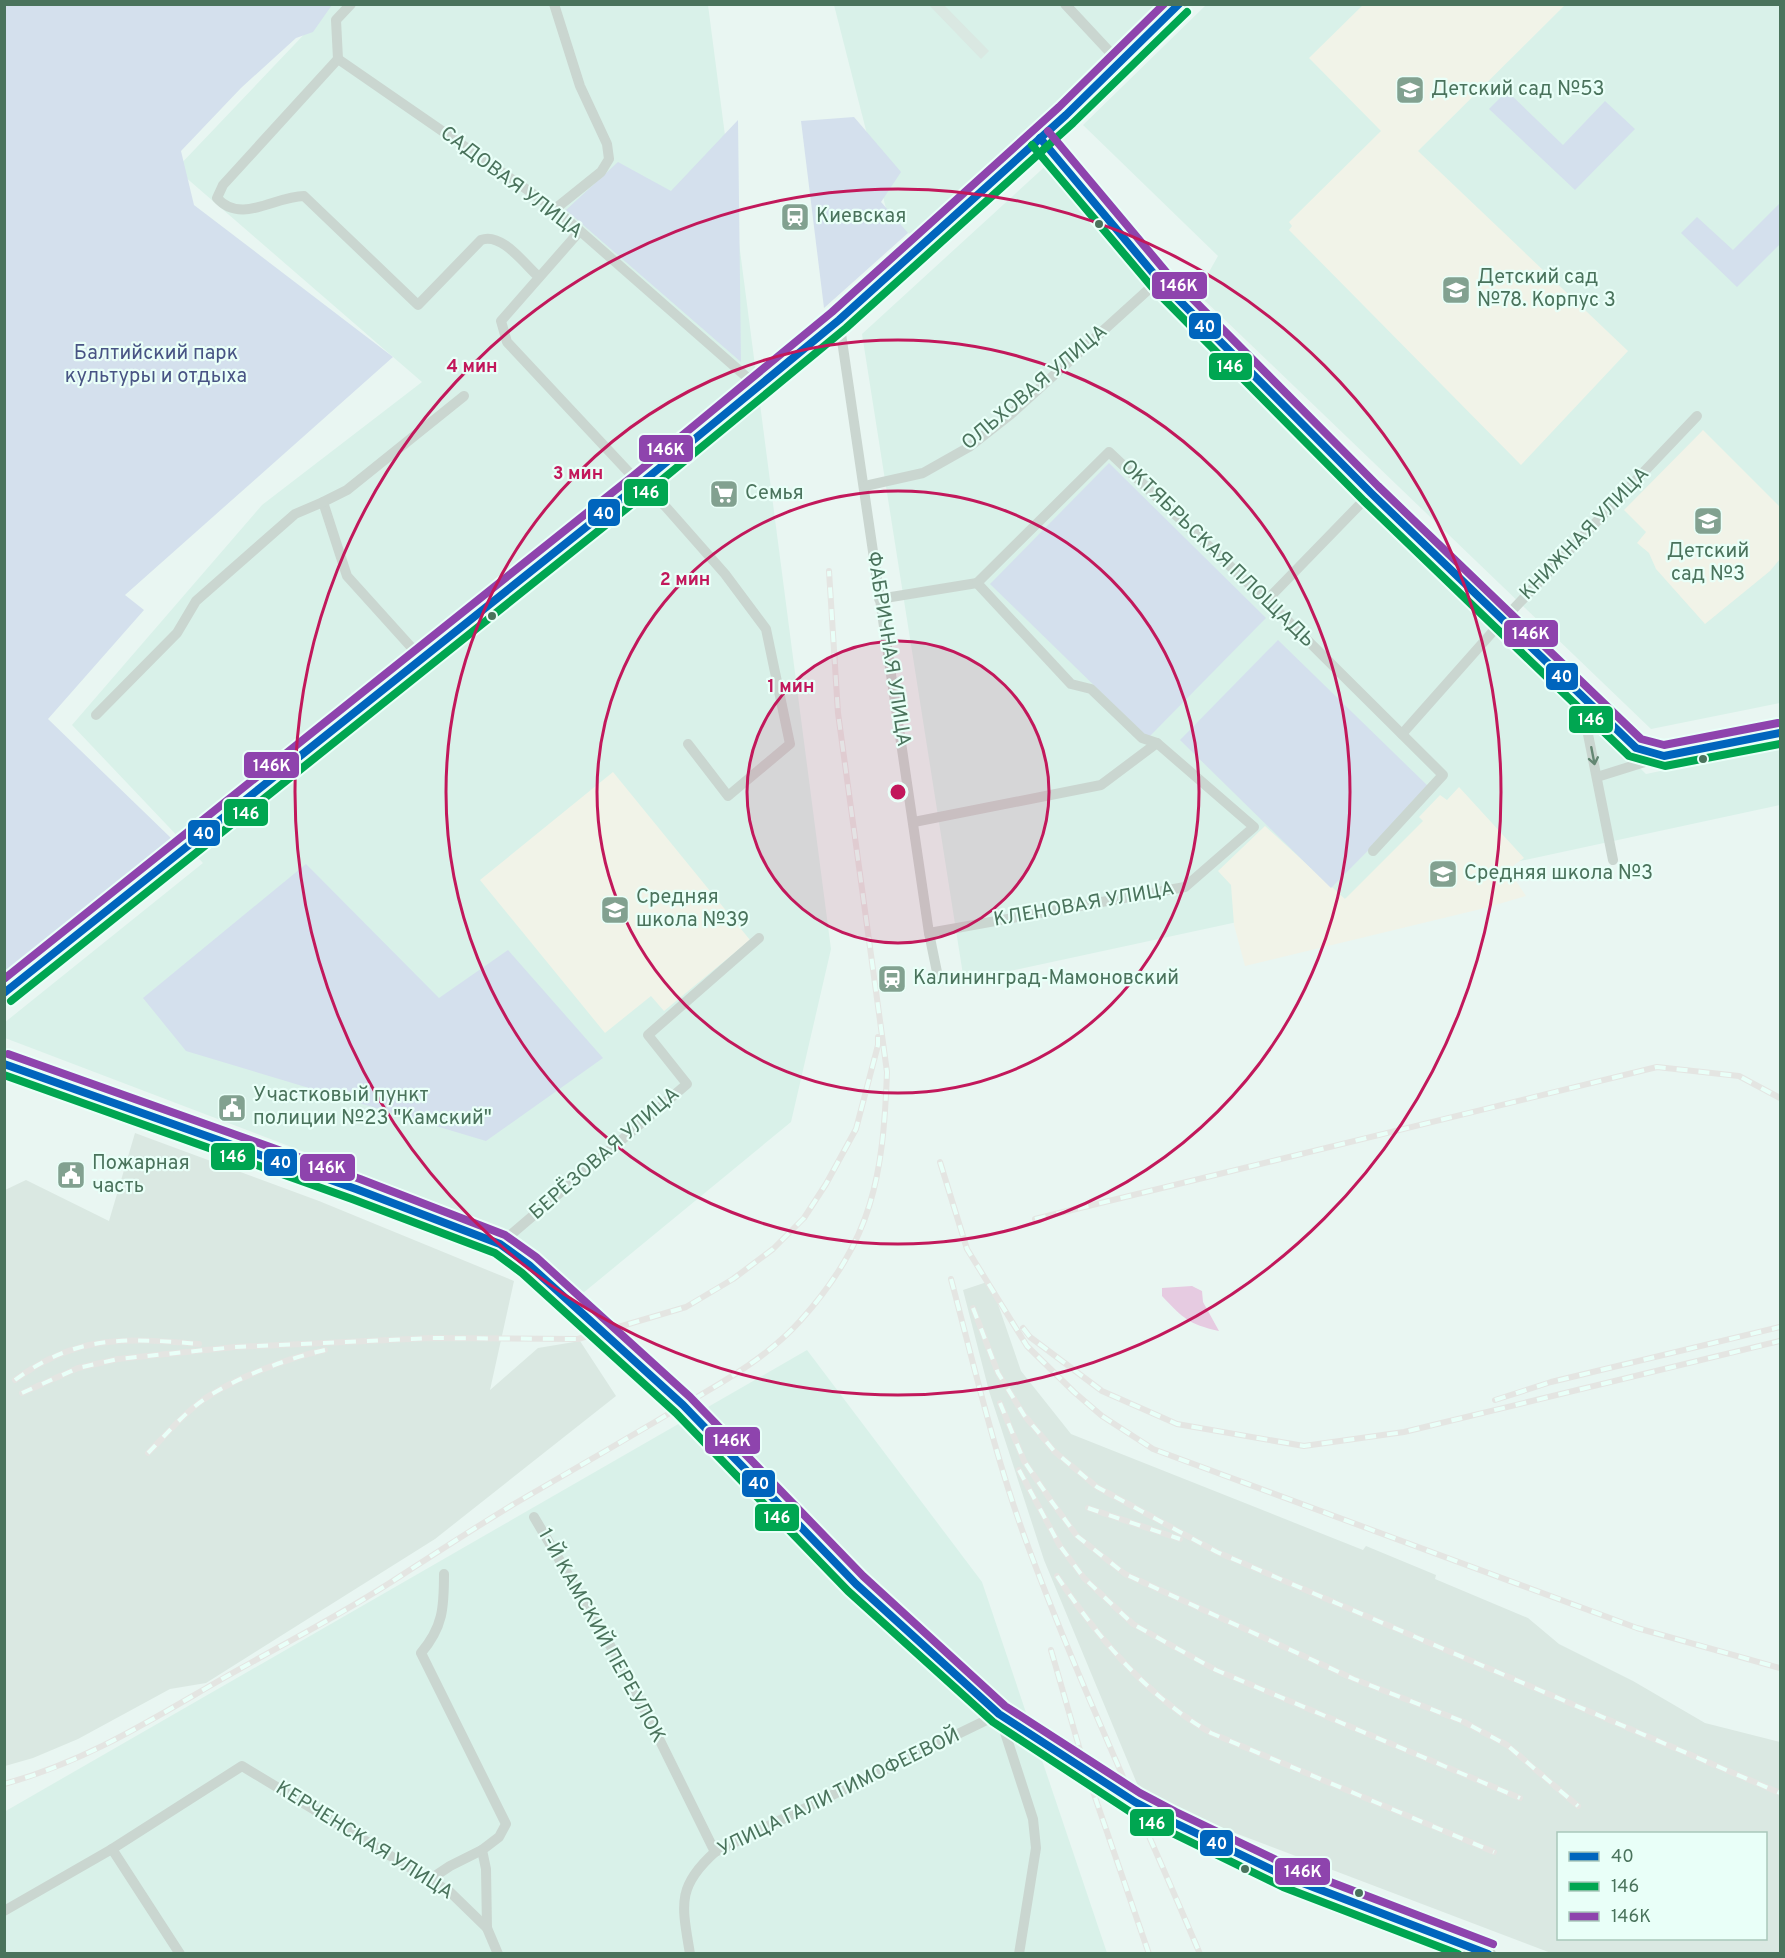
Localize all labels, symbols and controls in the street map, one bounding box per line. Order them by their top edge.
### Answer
school or university icon: Детский сад №53 [1394,74,1426,106]
place label: Детский сад №53 [1431,77,1605,103]
street label: САДОВАЯ УЛИЦА [435,121,587,245]
station icon: Киевская [779,201,811,233]
place label: Киевская [816,204,906,230]
unlabelled marker [1093,218,1105,230]
place label: Детский сад №78. Корпус 3 [1477,265,1616,314]
line badge: 146K [1151,271,1208,300]
school or university icon: Детский сад №78. Корпус 3 [1440,274,1472,306]
text: 146K [1160,277,1198,297]
line badge: 40 [1188,312,1222,340]
text: 40 [1195,318,1215,338]
street label: ОЛЬХОВАЯ УЛИЦА [957,319,1113,457]
park label: Балтийский парк культуры и отдыха [65,341,247,390]
line badge: 146 [1208,352,1253,381]
text: 4 мин [446,356,498,379]
text: 146 [1217,358,1243,378]
line badge: 146K [638,434,694,463]
text: 146K [647,441,685,461]
street label: ОКТЯБРЬСКАЯ ПЛОЩАДЬ [1114,454,1320,654]
street label: КНИЖНАЯ УЛИЦА [1515,462,1655,606]
text: 3 мин [553,463,603,486]
line badge: 146 [623,478,669,507]
supermarket icon: Семья [708,478,740,510]
place label: Семья [745,481,804,507]
text: 146 [633,484,659,504]
line badge: 40 [587,498,621,527]
text: 40 [594,505,614,525]
school or university icon: Детский сад №3 [1692,505,1724,537]
place label: Детский сад №3 [1667,539,1749,588]
street label: ФАБРИЧНАЯ УЛИЦА [860,550,916,748]
text: 2 мин [660,569,710,592]
unlabelled marker [486,610,498,622]
line badge: 146K [1503,619,1559,648]
text: 146K [1512,625,1550,645]
line badge: 40 [1545,662,1579,691]
text: 40 [1552,668,1572,688]
text: 1 мин [768,676,814,699]
line badge: 146 [1568,705,1614,734]
text: 146 [1578,711,1604,731]
one-way arrow [1588,746,1599,765]
line badge: 146K [243,751,300,779]
unlabelled marker [1697,753,1709,765]
text: 146K [253,757,291,777]
centre of rings [888,782,908,802]
line badge: 146 [223,798,269,827]
text: 146 [233,805,259,825]
line badge: 40 [187,819,221,847]
text: 40 [194,825,214,845]
school or university icon: Средняя школа №3 [1427,858,1459,890]
place label: Средняя школа №3 [1464,861,1653,887]
street label: КЛЕНОВАЯ УЛИЦА [992,876,1176,934]
place label: Средняя школа №39 [636,885,749,934]
school or university icon: Средняя школа №39 [599,894,631,926]
station icon: Калининград-Мамоновский [876,963,908,995]
place label: Калининград-Мамоновский [913,966,1179,992]
street label: БЕРЁЗОВАЯ УЛИЦА [524,1081,685,1226]
place label: Участковый пункт полиции №23 "Камский" [253,1083,492,1132]
public building icon: Участковый пункт полиции №23 "Камский" [216,1092,248,1124]
line badge: 146 [210,1142,256,1171]
text: 146 [220,1148,246,1168]
line badge: 40 [263,1148,298,1177]
place label: Пожарная часть [92,1151,190,1200]
line badge: 146K [299,1153,356,1182]
text: 40 [271,1154,291,1174]
public building icon: Пожарная часть [55,1159,87,1191]
text: 146K [308,1159,346,1179]
line badge: 146K [704,1426,761,1455]
text: 146K [713,1432,751,1452]
line badge: 40 [741,1469,776,1498]
text: 40 [749,1475,769,1495]
line badge: 146 [754,1503,800,1532]
text: 146 [764,1509,790,1529]
street label: 1-Й КАМСКИЙ ПЕРЕУЛОК [531,1523,673,1748]
street label: УЛИЦА ГАЛИ ТИМОФЕЕВОЙ [713,1721,964,1863]
street label: КЕРЧЕНСКАЯ УЛИЦА [270,1776,458,1906]
line badge: 146 [1129,1808,1175,1837]
text: 146 [1139,1815,1165,1835]
line badge: 40 [1199,1829,1234,1857]
legend [1557,1832,1767,1940]
text: 40 [1207,1835,1227,1855]
text: 40 [1611,1846,1634,1869]
line badge: 146K [1274,1857,1331,1886]
unlabelled marker [1239,1863,1251,1875]
text: 146K [1284,1863,1322,1883]
text: 146 [1611,1876,1639,1899]
unlabelled marker [1353,1887,1365,1899]
text: 146K [1611,1906,1651,1929]

